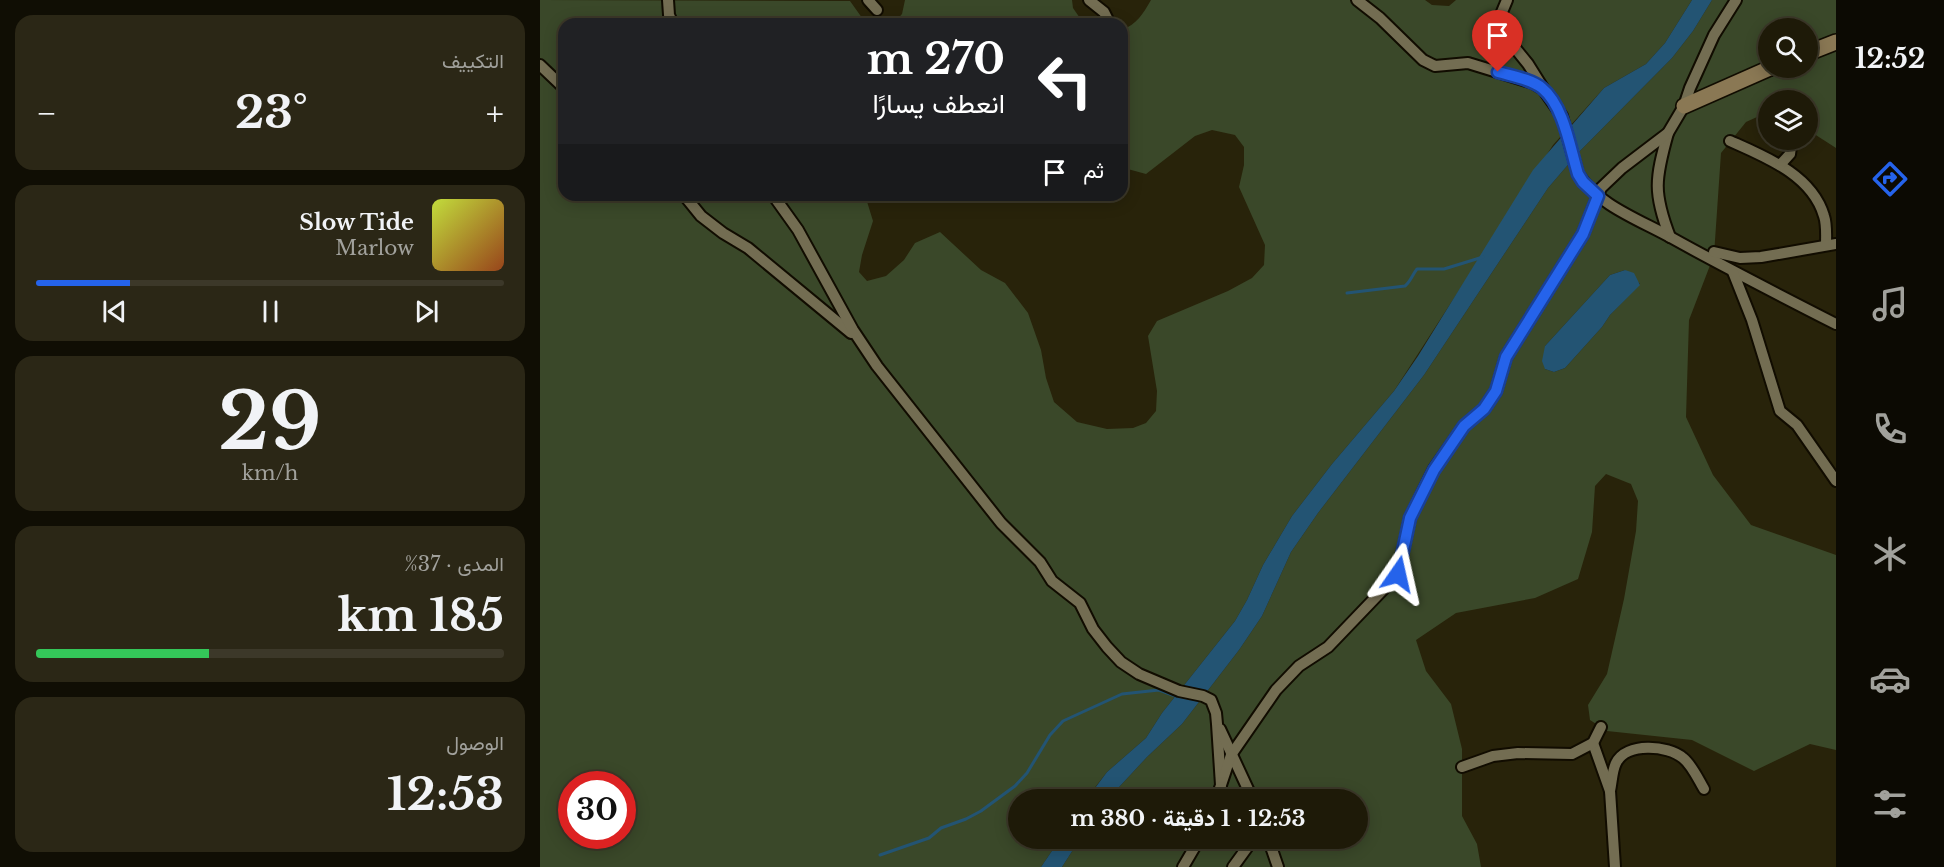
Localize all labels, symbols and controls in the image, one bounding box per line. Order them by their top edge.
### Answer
pin [1472,10,1523,72]
map controls [1758,18,1818,150]
button: search [1758,18,1818,78]
icon: arrive [1481,19,1514,52]
text: 270 m [867,33,1005,85]
icon: left [1026,42,1104,120]
text: 12:52 [1855,42,1925,75]
text: التكييف [442,49,504,73]
text: 23° [235,84,308,140]
text: انعطف يسارًا [873,87,1005,120]
button: layers [1758,90,1818,150]
text: − [36,93,57,134]
text: + [486,93,504,134]
icon: arrive [1038,156,1071,189]
text: ثم [1083,157,1104,184]
icon: directions [1869,158,1911,200]
text: Slow Tide [299,209,414,236]
text: Marlow [335,236,414,260]
icon: music [1869,283,1911,325]
icon: previous [98,295,131,328]
icon: pause [254,295,287,328]
icon: next [410,295,443,328]
text: 29 [218,373,322,470]
icon: phone [1869,408,1911,450]
text: km/h [242,461,298,485]
icon: climate [1869,533,1911,575]
position arrow [1366,542,1430,606]
text: المدى · 37% [404,552,504,576]
text: 185 km [337,587,504,643]
icon: car [1869,658,1911,700]
text: الوصول [446,731,504,755]
text: 12:53 [387,766,504,822]
speed limit sign: 30 [558,771,636,849]
icon: filters [1869,783,1911,825]
text: 12:53 · 1 دقيقة · 380 m [1070,805,1306,832]

